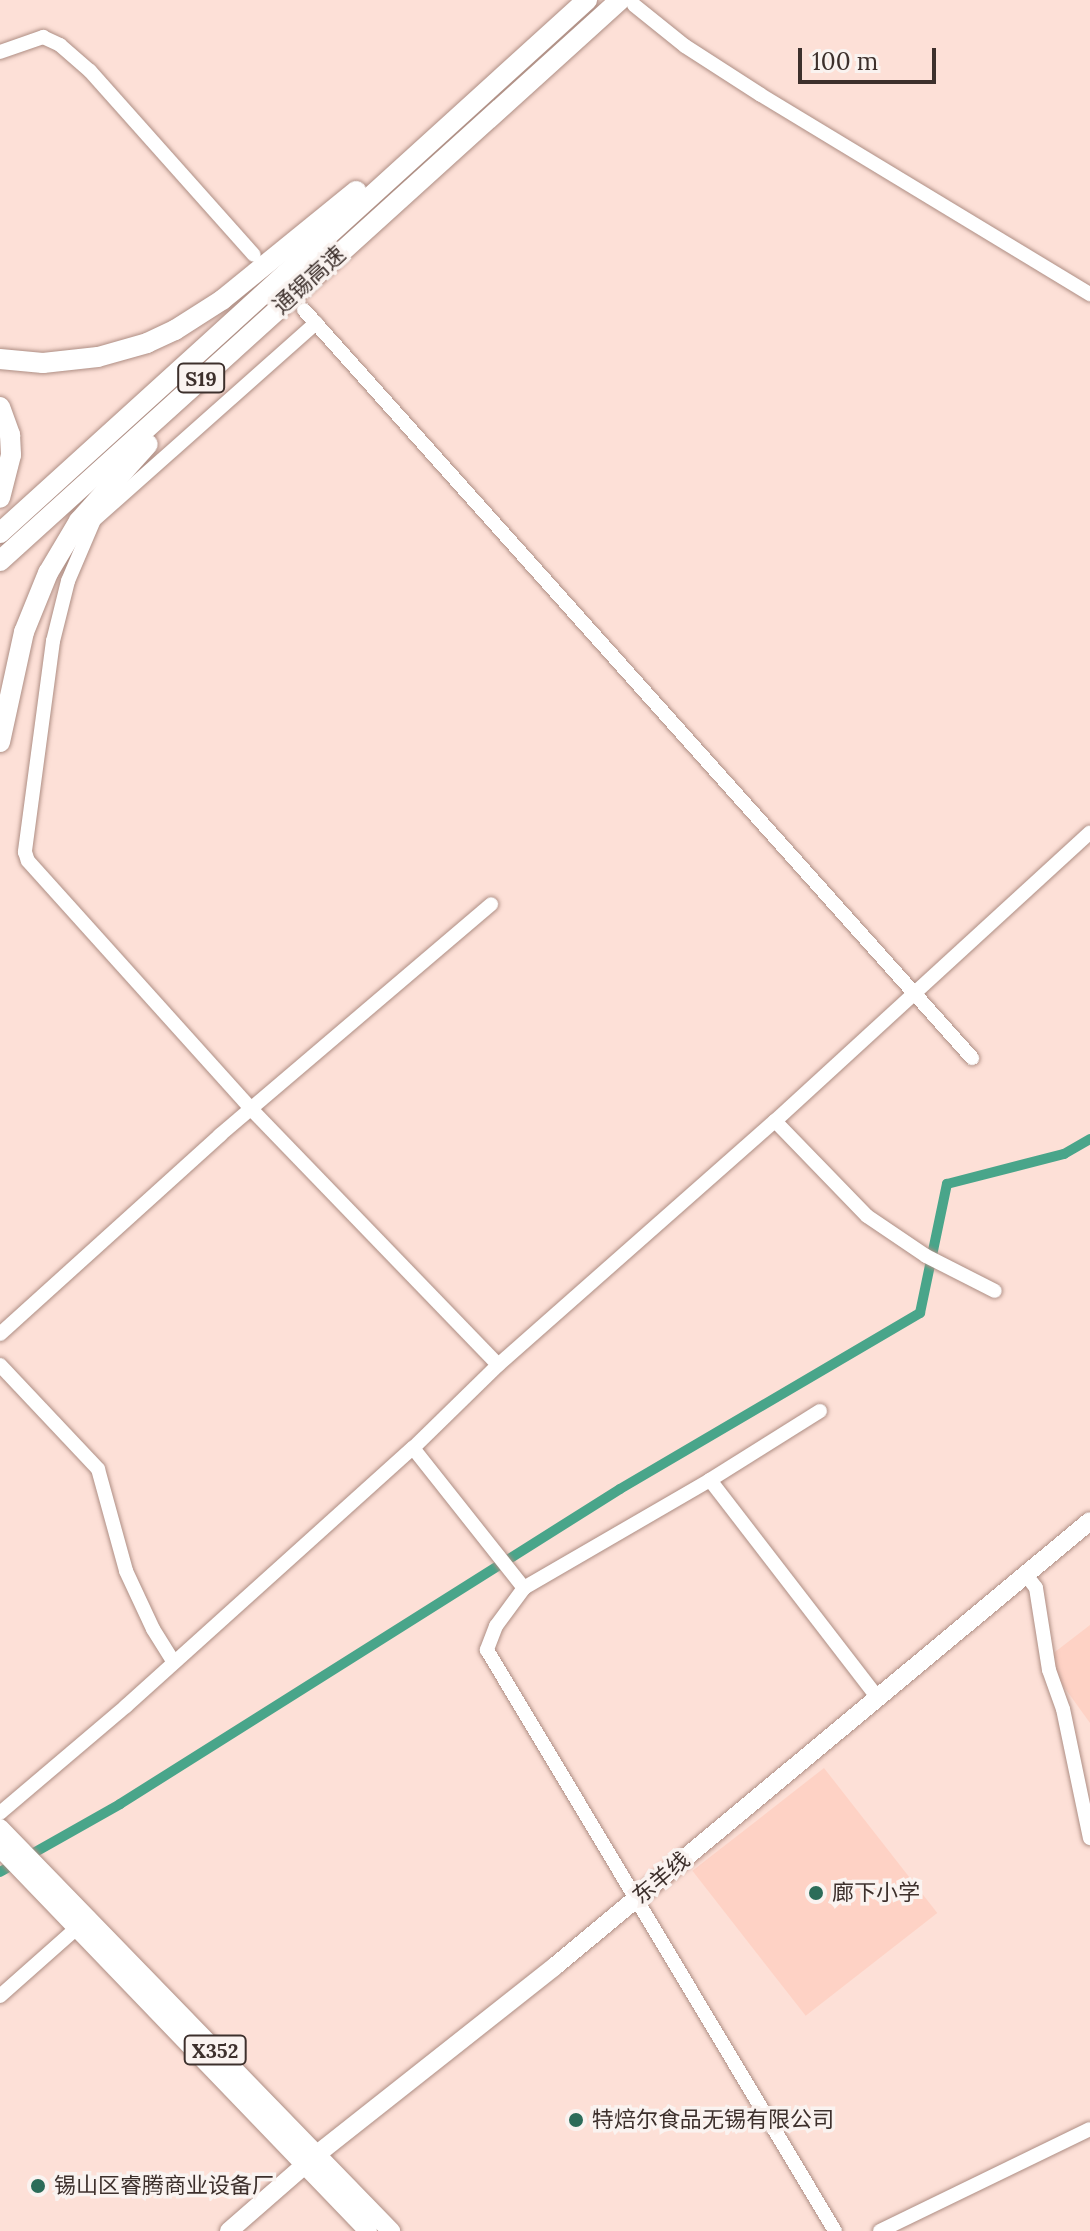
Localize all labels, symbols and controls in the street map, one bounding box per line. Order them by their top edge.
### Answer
scale bar [802,32,940,82]
text: 100 m [812,46,878,77]
street label: 通锡高速 [267,241,351,319]
road number: S19 [177,362,225,394]
street label: 东羊线 [627,1847,695,1909]
place label: 廊下小学 [832,1880,920,1906]
marker: 廊下小学 [807,1884,825,1902]
road number: X352 [183,2034,247,2066]
place label: 特焙尔食品无锡有限公司 [592,2107,834,2133]
marker: 特焙尔食品无锡有限公司 [567,2111,585,2129]
place label: 锡山区睿腾商业设备厂 [54,2173,274,2199]
marker: 锡山区睿腾商业设备厂 [29,2177,47,2195]

